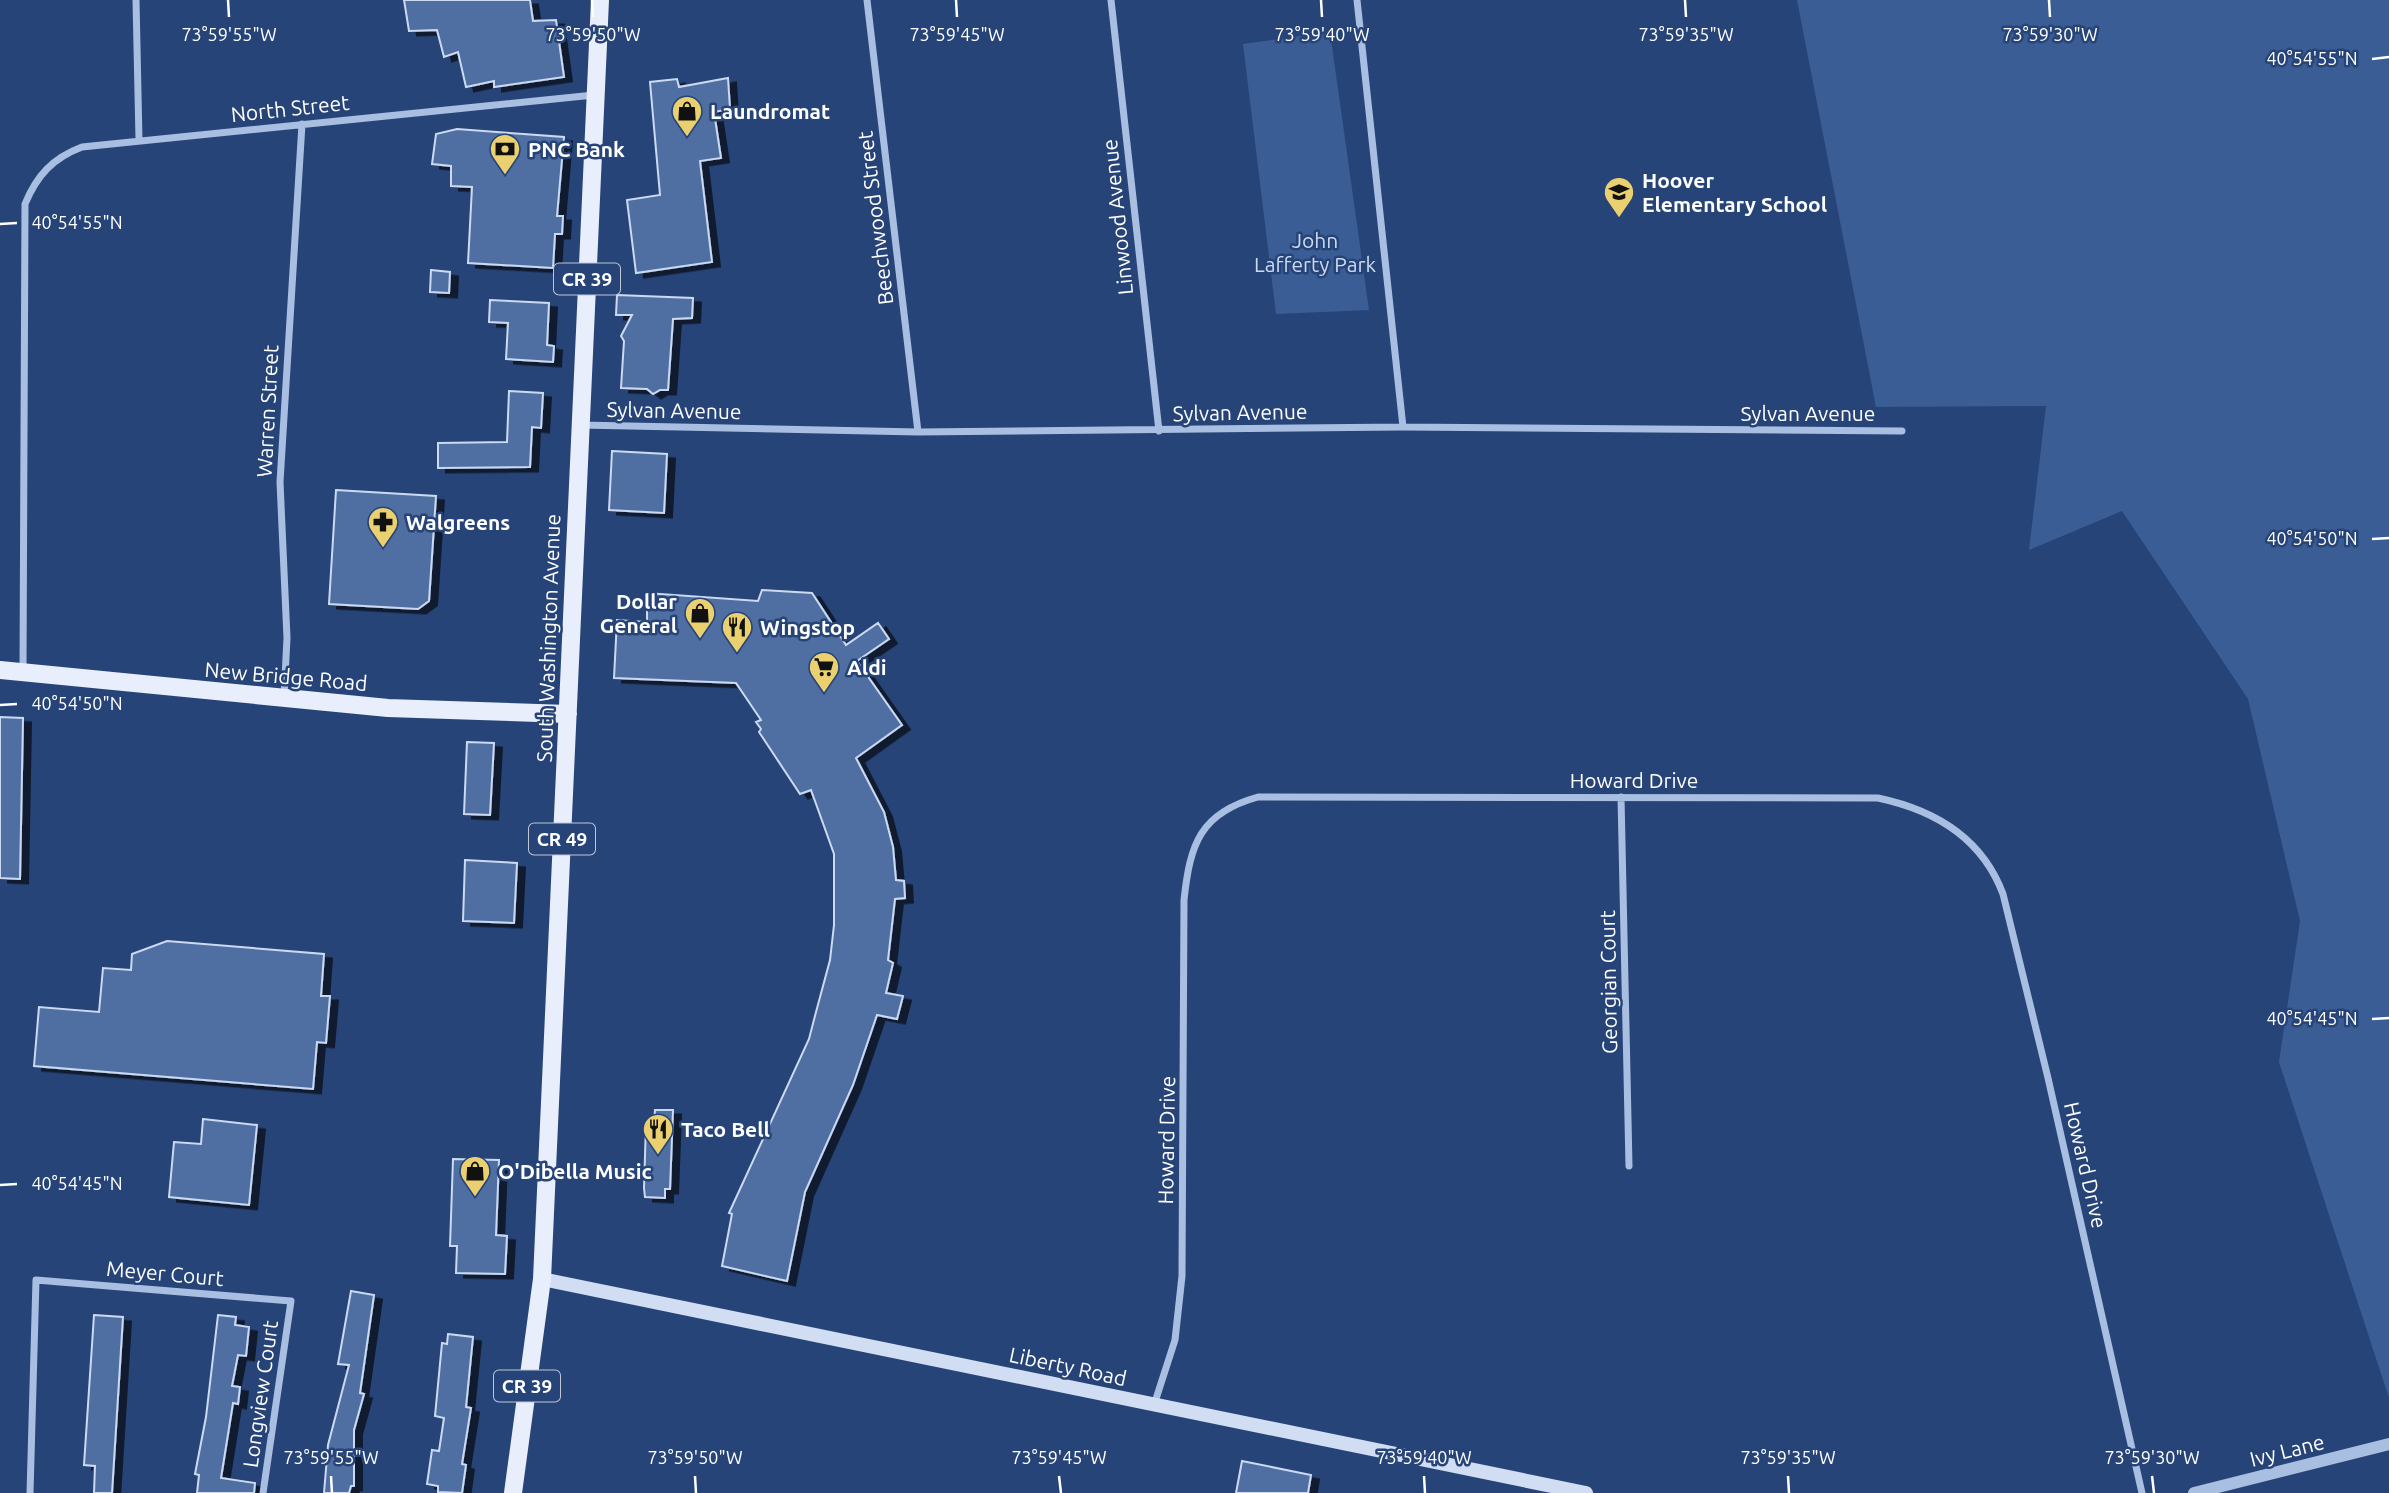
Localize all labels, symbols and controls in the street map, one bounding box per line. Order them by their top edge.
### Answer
text: 73°59'55"W [181,24,277,44]
text: 73°59'50"W [545,24,641,44]
text: 73°59'45"W [909,24,1005,44]
text: 73°59'40"W [1274,24,1370,44]
text: 73°59'35"W [1638,24,1734,44]
text: 73°59'30"W [2002,24,2098,44]
text: 40°54'55"N [2266,48,2358,68]
street label: North Street [230,90,350,126]
shop icon: Laundromat [670,94,704,138]
place label: Laundromat [710,99,830,123]
street label: Beechwood Street [852,130,898,306]
bank icon: PNC Bank [488,132,522,176]
place label: PNC Bank [528,137,625,161]
street label: Linwood Avenue [1097,138,1137,296]
place label: Hoover Elementary School [1642,168,1827,216]
school or university icon: Hoover Elementary School [1602,175,1636,219]
text: 40°54'55"N [31,212,123,232]
park label: John Lafferty Park [1254,228,1376,276]
road number: CR 39 [554,264,620,294]
street label: Warren Street [252,344,282,478]
street label: Sylvan Avenue [606,397,742,423]
street label: Sylvan Avenue [1172,399,1308,425]
street label: Sylvan Avenue [1741,401,1875,425]
pharmacy icon: Walgreens [366,505,400,549]
place label: Walgreens [406,510,510,534]
street label: South Washington Avenue [532,513,564,763]
text: 40°54'50"N [2266,528,2358,548]
place label: Dollar General [600,589,677,637]
shop icon: Dollar General [683,596,717,640]
restaurant icon: Wingstop [720,610,754,654]
place label: Wingstop [760,615,855,639]
supermarket icon: Aldi [807,650,841,694]
place label: Aldi [847,655,887,679]
street label: New Bridge Road [204,657,368,695]
text: 40°54'50"N [31,693,123,713]
street label: Howard Drive [1570,768,1698,792]
road number: CR 49 [529,824,595,854]
street label: Georgian Court [1595,910,1621,1054]
text: 40°54'45"N [2266,1008,2358,1028]
street label: Howard Drive [1153,1075,1179,1205]
street label: Howard Drive [2060,1100,2112,1230]
restaurant icon: Taco Bell [641,1112,675,1156]
place label: Taco Bell [681,1117,770,1141]
shop icon: O'Dibella Music [458,1154,492,1198]
place label: O'Dibella Music [498,1159,652,1183]
text: 40°54'45"N [31,1173,123,1193]
street label: Meyer Court [105,1256,225,1290]
street label: Longview Court [238,1319,282,1469]
street label: Liberty Road [1007,1342,1129,1390]
road number: CR 39 [494,1370,560,1402]
street label: Ivy Lane [2247,1429,2327,1471]
text: 73°59'55"W [283,1447,379,1467]
text: 73°59'50"W [647,1447,743,1467]
text: 73°59'45"W [1011,1447,1107,1467]
text: 73°59'40"W [1376,1447,1472,1467]
text: 73°59'35"W [1740,1447,1836,1467]
text: 73°59'30"W [2104,1447,2200,1467]

